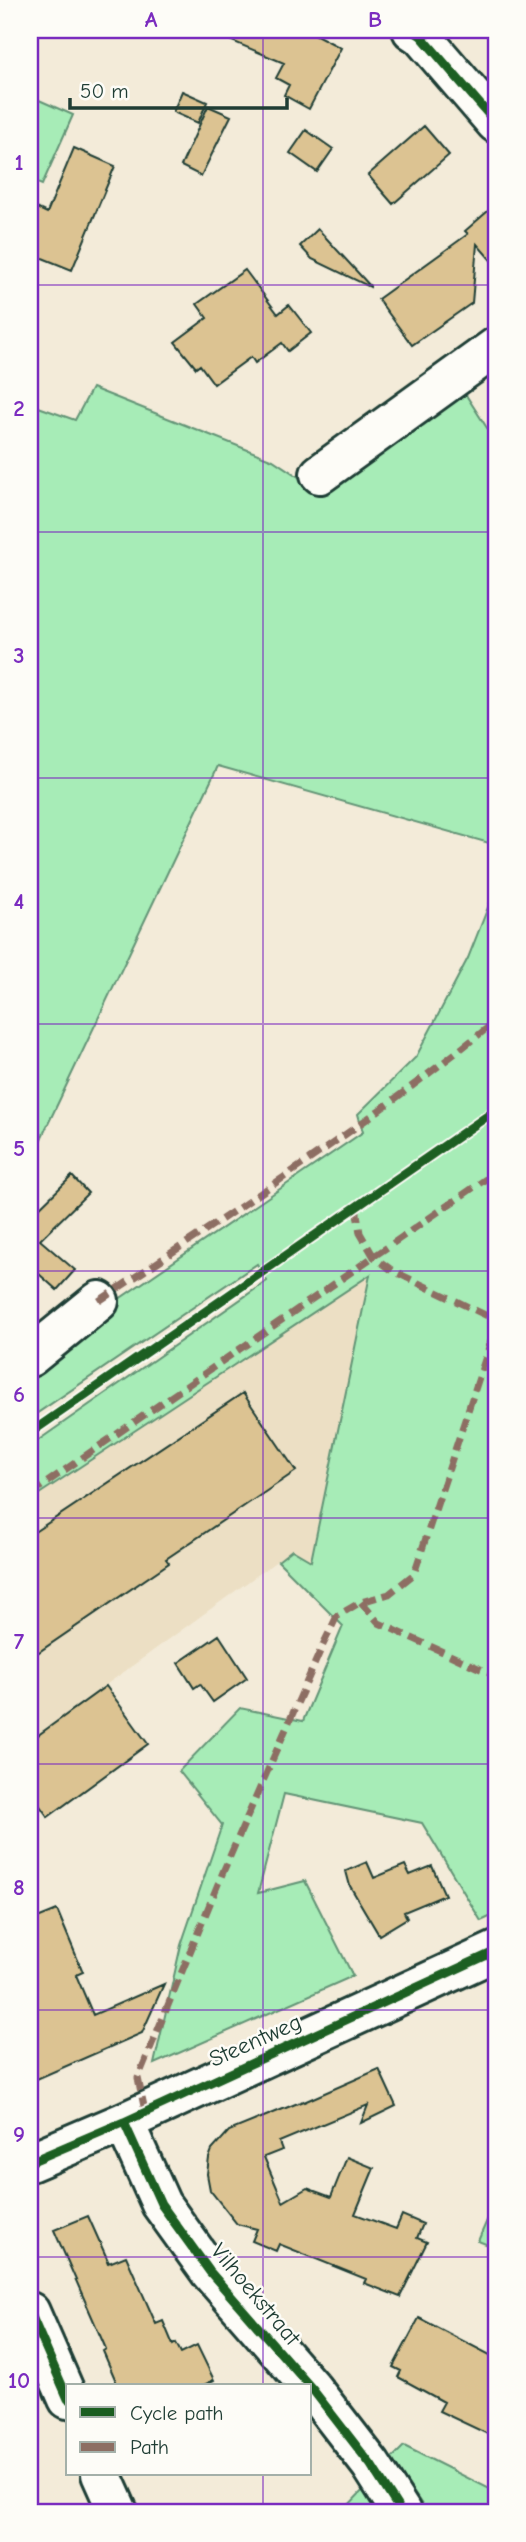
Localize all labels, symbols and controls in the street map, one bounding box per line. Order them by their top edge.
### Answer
text: A [145,6,158,33]
text: B [368,6,382,33]
scale bar [70,66,287,110]
text: 50 m [80,79,129,103]
text: 1 [14,149,24,176]
text: 2 [13,395,25,422]
text: 3 [13,642,25,669]
text: 4 [14,888,25,915]
text: 5 [13,1135,25,1162]
text: 6 [13,1381,25,1408]
text: 7 [14,1628,25,1655]
text: 8 [13,1874,25,1901]
street label: Steentweg [205,2008,305,2073]
text: 9 [13,2121,25,2148]
street label: Vilhoekstraat [205,2238,307,2352]
text: 10 [8,2367,30,2394]
legend [66,2384,312,2476]
text: Cycle path [130,2401,223,2425]
text: Path [130,2435,169,2459]

